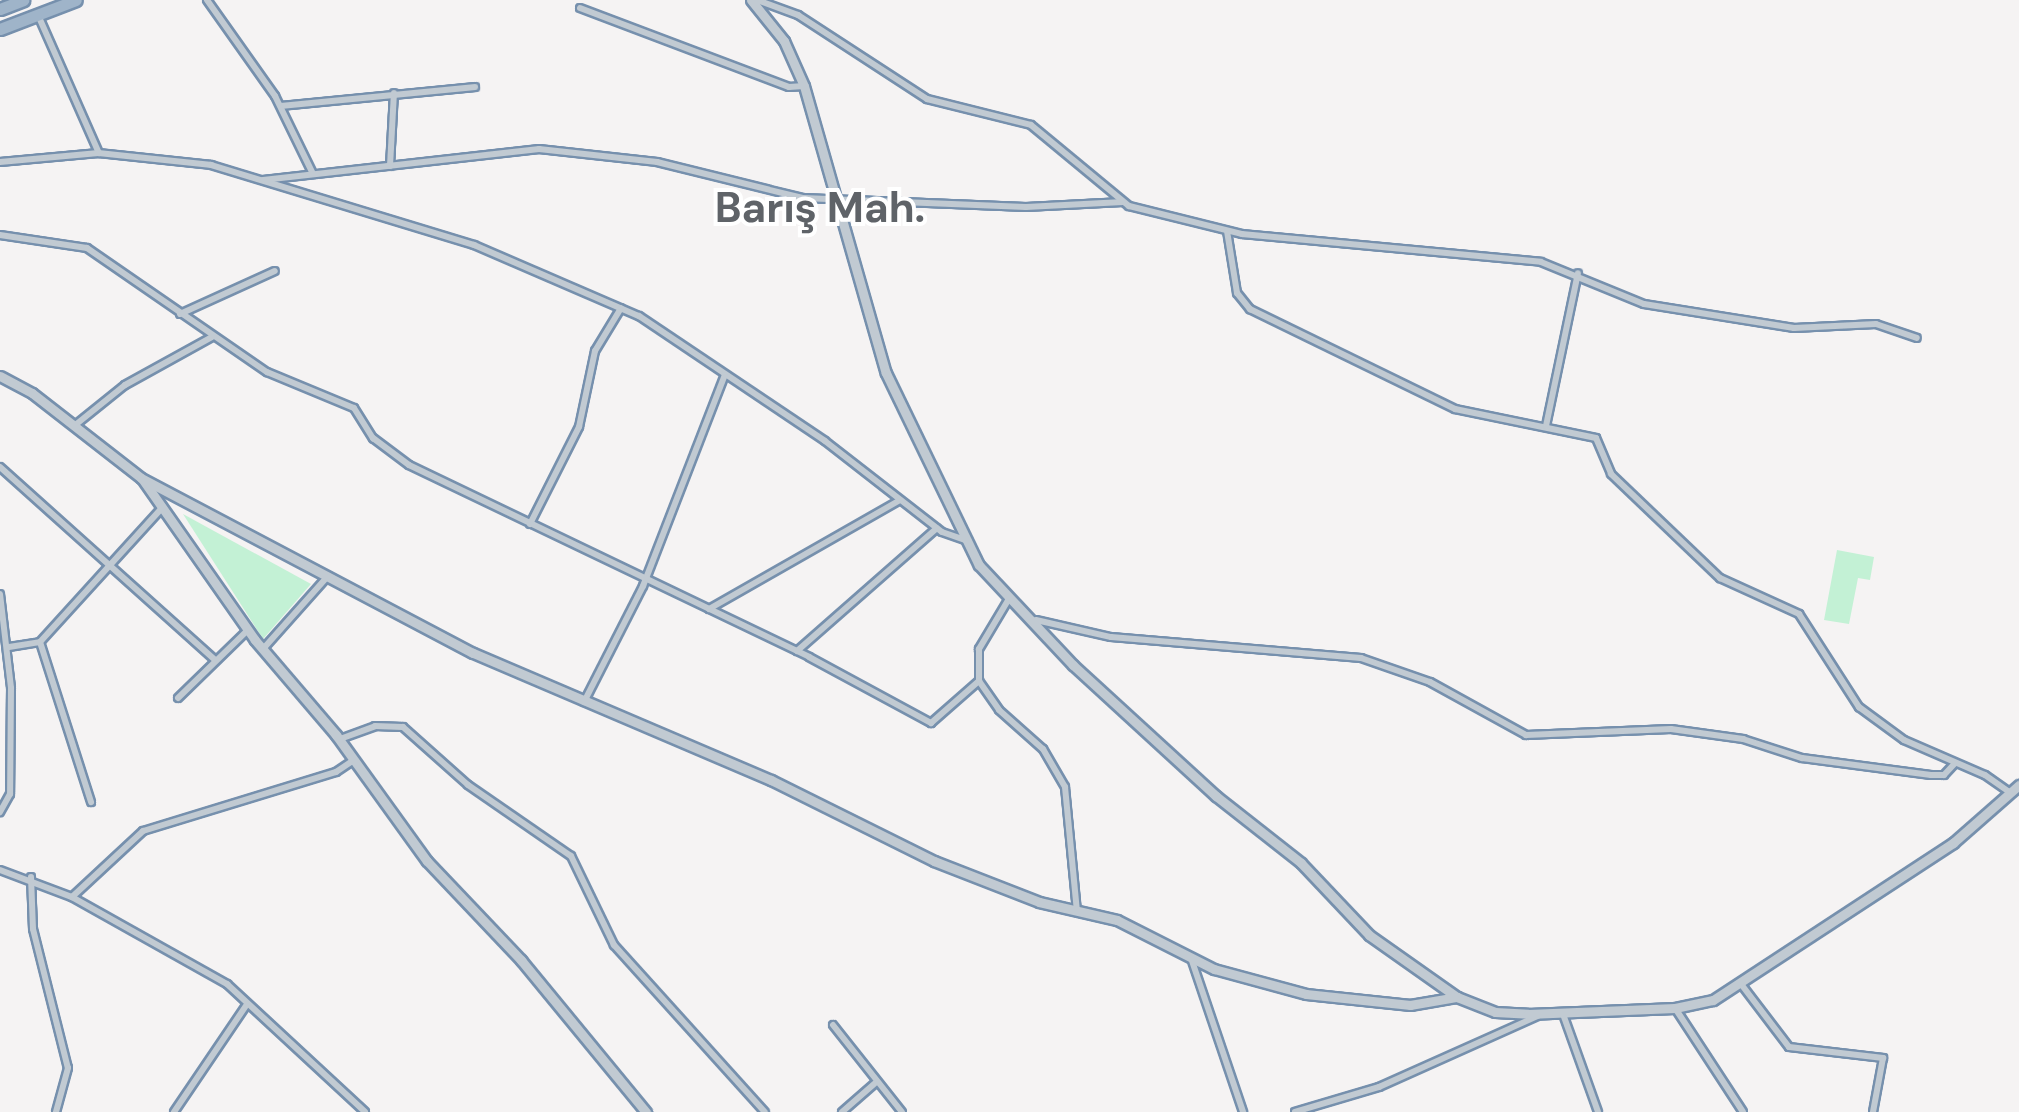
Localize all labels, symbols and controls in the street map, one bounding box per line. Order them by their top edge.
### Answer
district label: Barış Mah. [715,183,925,233]

